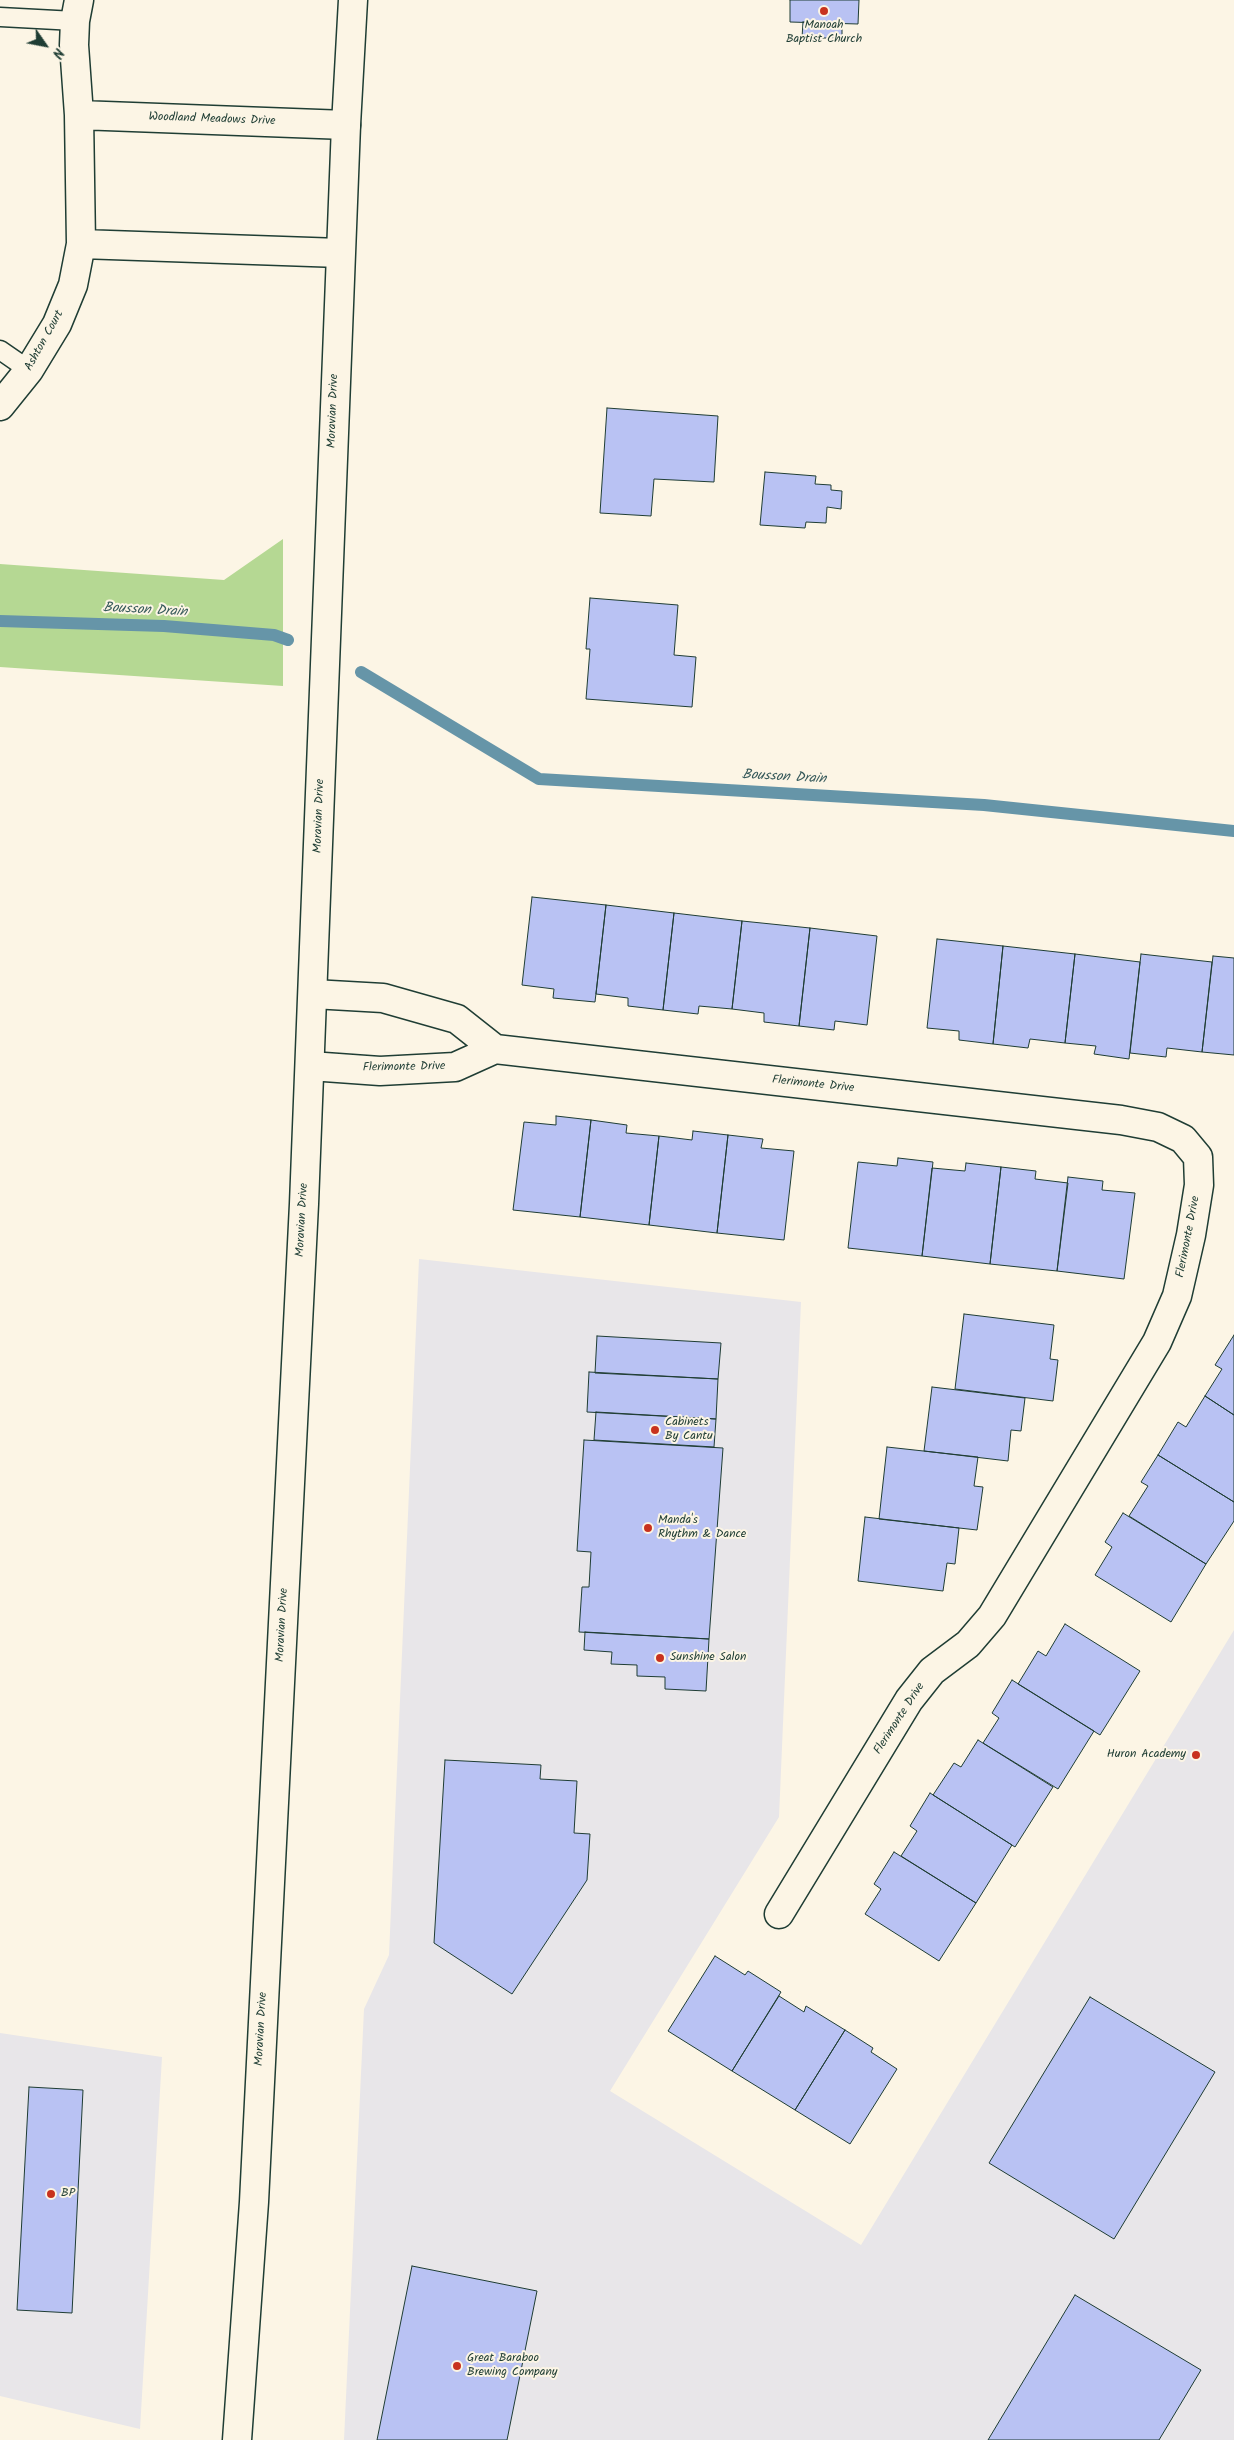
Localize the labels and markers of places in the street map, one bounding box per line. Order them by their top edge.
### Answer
marker: Manoah Baptist Church [818,5,830,17]
place label: Manoah Baptist Church [786,19,862,47]
place label: Cabinets By Cantu [665,1416,713,1444]
marker: Cabinets By Cantu [649,1424,661,1436]
place label: Manda's Rhythm & Dance [658,1514,746,1542]
marker: Manda's Rhythm & Dance [642,1522,654,1534]
place label: Sunshine Salon [670,1651,746,1665]
marker: Sunshine Salon [654,1652,666,1664]
place label: Huron Academy [1107,1748,1186,1762]
marker: Huron Academy [1190,1749,1202,1761]
place label: BP [61,2187,75,2201]
marker: BP [45,2188,57,2200]
place label: Great Baraboo Brewing Company [467,2352,557,2380]
marker: Great Baraboo Brewing Company [451,2360,463,2372]

